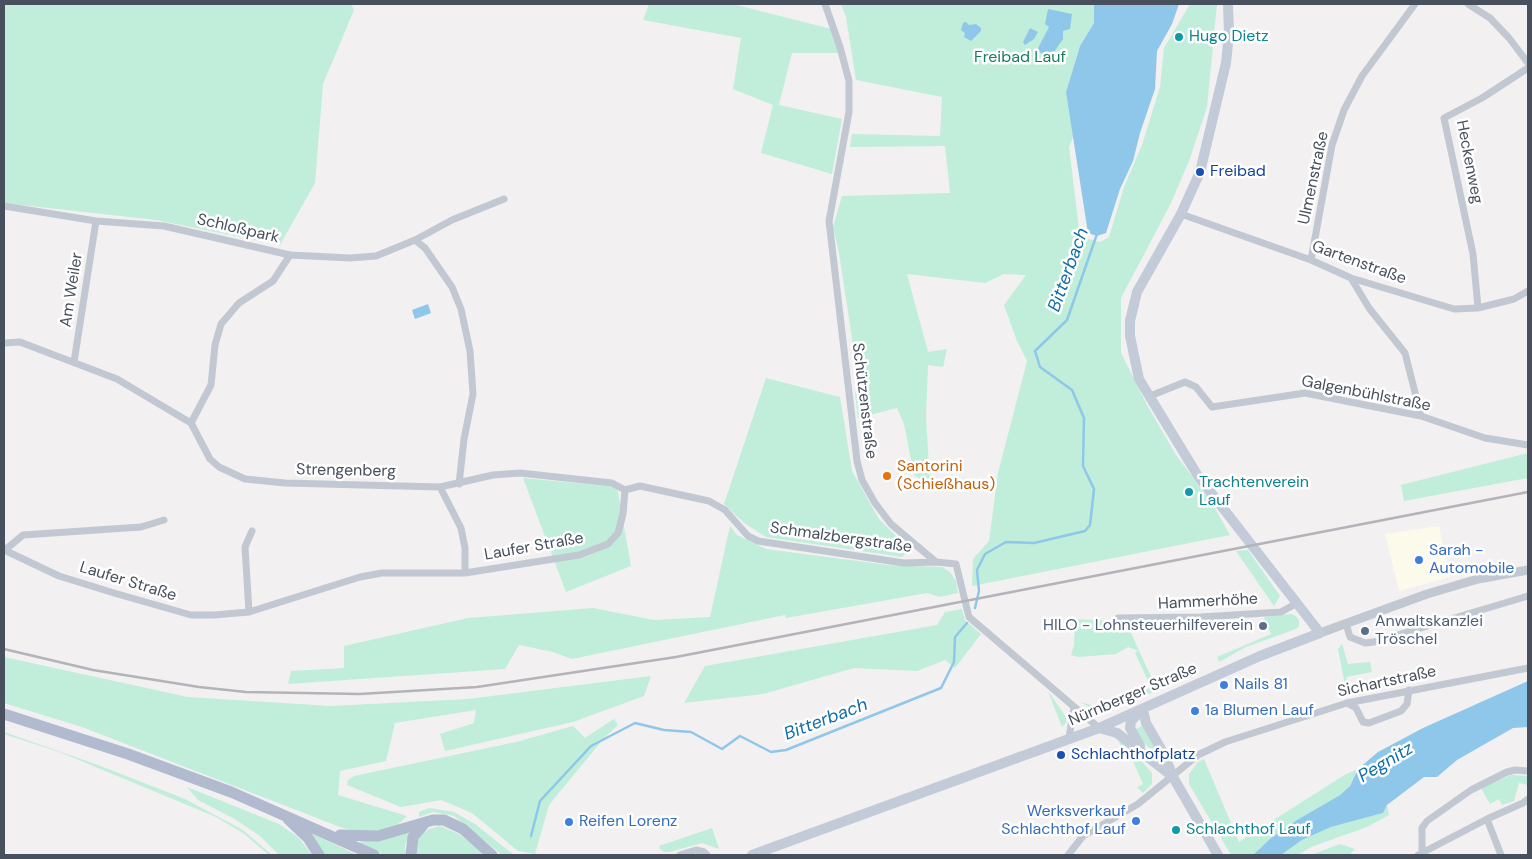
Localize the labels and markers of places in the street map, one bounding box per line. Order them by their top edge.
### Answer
place label: Hugo Dietz [1189,27,1269,47]
marker: Hugo Dietz [1173,31,1185,43]
place label: Freibad [1210,162,1266,182]
marker: Freibad [1194,166,1206,178]
place label: Santorini (Schießhaus) [897,457,995,495]
marker: Santorini (Schießhaus) [881,470,893,482]
place label: Trachtenverein Lauf [1199,473,1309,511]
marker: Trachtenverein Lauf [1183,486,1195,498]
place label: Sarah - Automobile [1429,541,1514,579]
marker: Sarah - Automobile [1413,554,1425,566]
place label: Anwaltskanzlei Tröschel [1375,612,1483,650]
place label: HILO - Lohnsteuerhilfeverein [1043,616,1253,636]
marker: HILO - Lohnsteuerhilfeverein [1257,620,1269,632]
marker: Anwaltskanzlei Tröschel [1359,625,1371,637]
place label: Nails 81 [1234,675,1288,695]
marker: Nails 81 [1218,679,1230,691]
place label: 1a Blumen Lauf [1205,701,1314,721]
marker: 1a Blumen Lauf [1189,705,1201,717]
place label: Schlachthofplatz [1071,745,1195,765]
marker: Schlachthofplatz [1055,749,1067,761]
place label: Werksverkauf Schlachthof Lauf [1001,802,1126,840]
place label: Reifen Lorenz [579,812,677,832]
marker: Werksverkauf Schlachthof Lauf [1130,815,1142,827]
marker: Reifen Lorenz [563,816,575,828]
place label: Schlachthof Lauf [1186,820,1311,840]
marker: Schlachthof Lauf [1170,824,1182,836]

